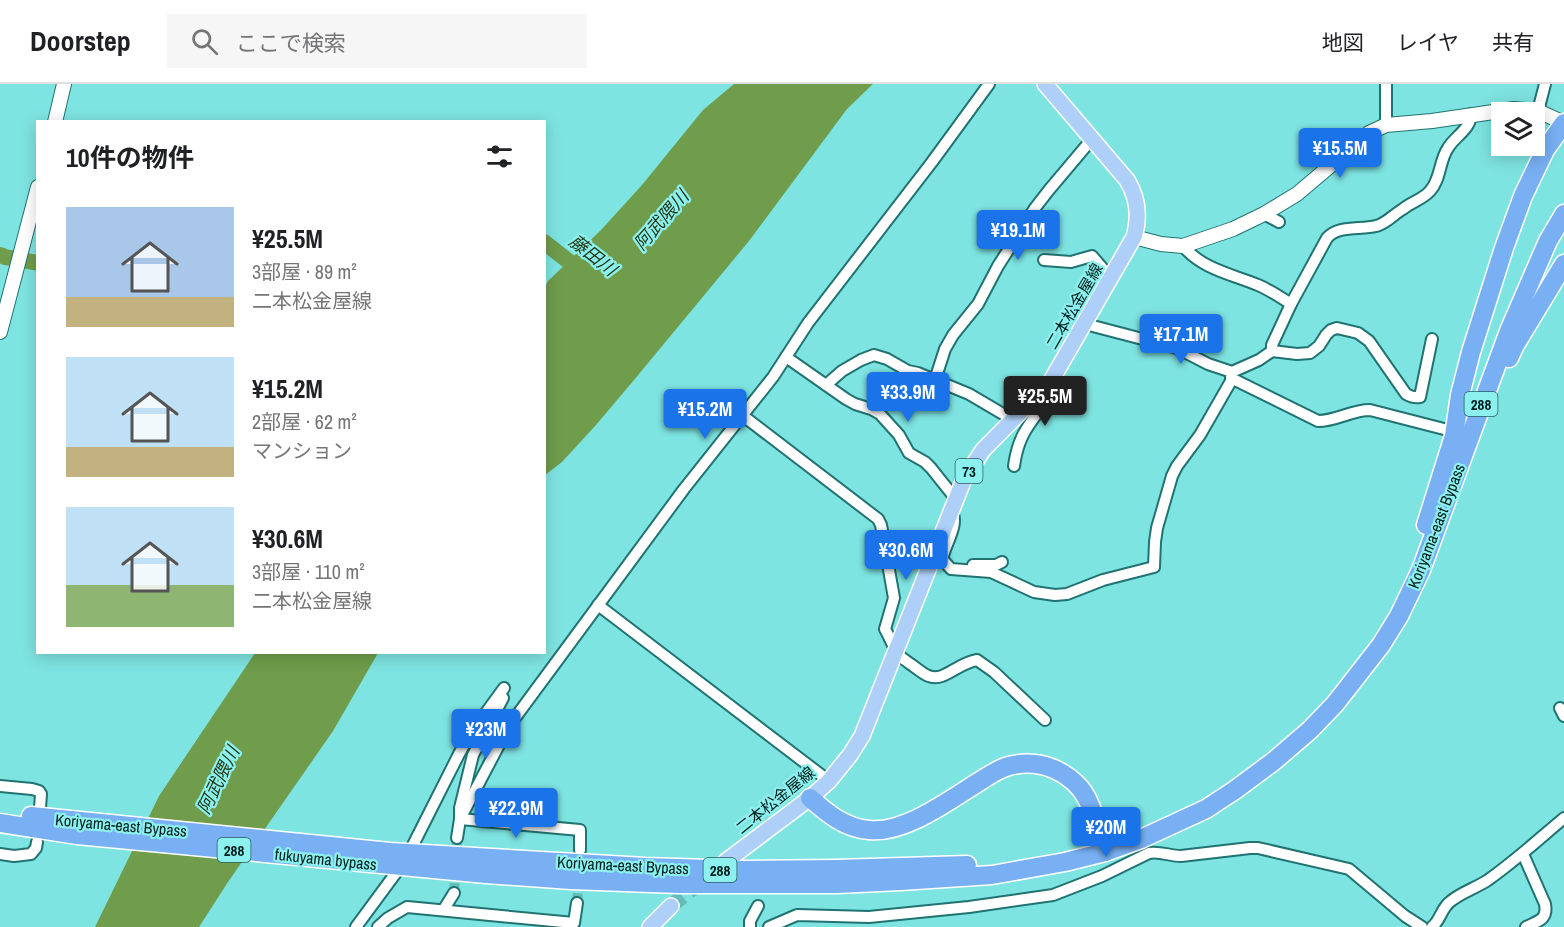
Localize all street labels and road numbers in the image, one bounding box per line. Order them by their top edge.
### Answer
street label: 二本松金屋線 [1040,259,1108,353]
road number: 288 [1464,392,1498,416]
road number: 73 [956,459,982,483]
street label: Koriyama-east Bypass [1402,460,1470,592]
street label: 二本松金屋線 [731,761,819,839]
street label: Koriyama-east Bypass [54,808,188,842]
road number: 288 [218,838,250,862]
street label: fukuyama bypass [274,843,378,875]
street label: Koriyama-east Bypass [557,851,689,879]
road number: 288 [704,858,736,882]

